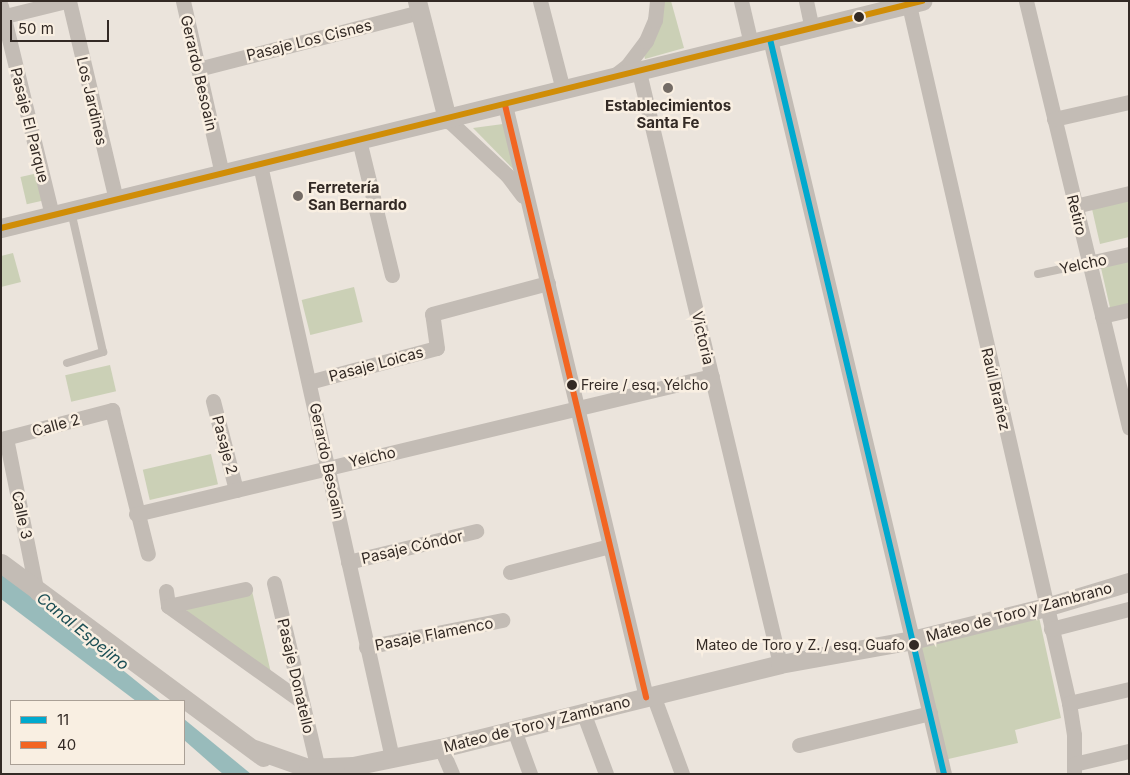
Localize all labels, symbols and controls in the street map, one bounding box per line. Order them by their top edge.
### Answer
scale bar [12,10,111,42]
unlabelled marker [854,12,864,22]
street label: Gerardo Besoain [177,13,221,133]
street label: Pasaje Los Cisnes [244,16,374,64]
text: 50 m [18,19,54,38]
street label: Los Jardines [73,55,111,147]
street label: Pasaje El Parque [7,66,53,184]
marker: Establecimientos Santa Fe [662,82,674,94]
place label: Establecimientos Santa Fe [605,96,731,131]
place label: Ferretería San Bernardo [308,178,407,213]
marker: Ferretería San Bernardo [292,190,304,202]
street label: Retiro [1063,193,1091,237]
street label: Yelcho [1058,250,1108,278]
street label: Victoria [688,310,718,366]
street label: Pasaje Loicas [327,343,425,385]
street label: Raúl Brañez [978,346,1014,432]
place label: Freire / esq. Yelcho [581,377,708,393]
marker: Freire / esq. Yelcho [567,380,577,390]
street label: Gerardo Besoain [306,401,348,521]
street label: Calle 2 [30,410,82,440]
street label: Pasaje 2 [209,414,241,476]
street label: Yelcho [347,443,397,471]
street label: Calle 3 [8,489,36,541]
street label: Pasaje Cóndor [360,527,464,567]
street label: Mateo de Toro y Zambrano [924,578,1114,646]
water label: Canal Espejino [33,588,133,674]
street label: Pasaje Flamenco [373,614,495,654]
street label: Pasaje Donatello [274,617,318,735]
place label: Mateo de Toro y Z. / esq. Guafo [696,637,905,653]
marker: Mateo de Toro y Z. / esq. Guafo [909,640,919,650]
street label: Mateo de Toro y Zambrano [442,692,632,756]
legend [10,700,185,765]
text: 11 [57,710,69,729]
text: 40 [57,735,76,754]

